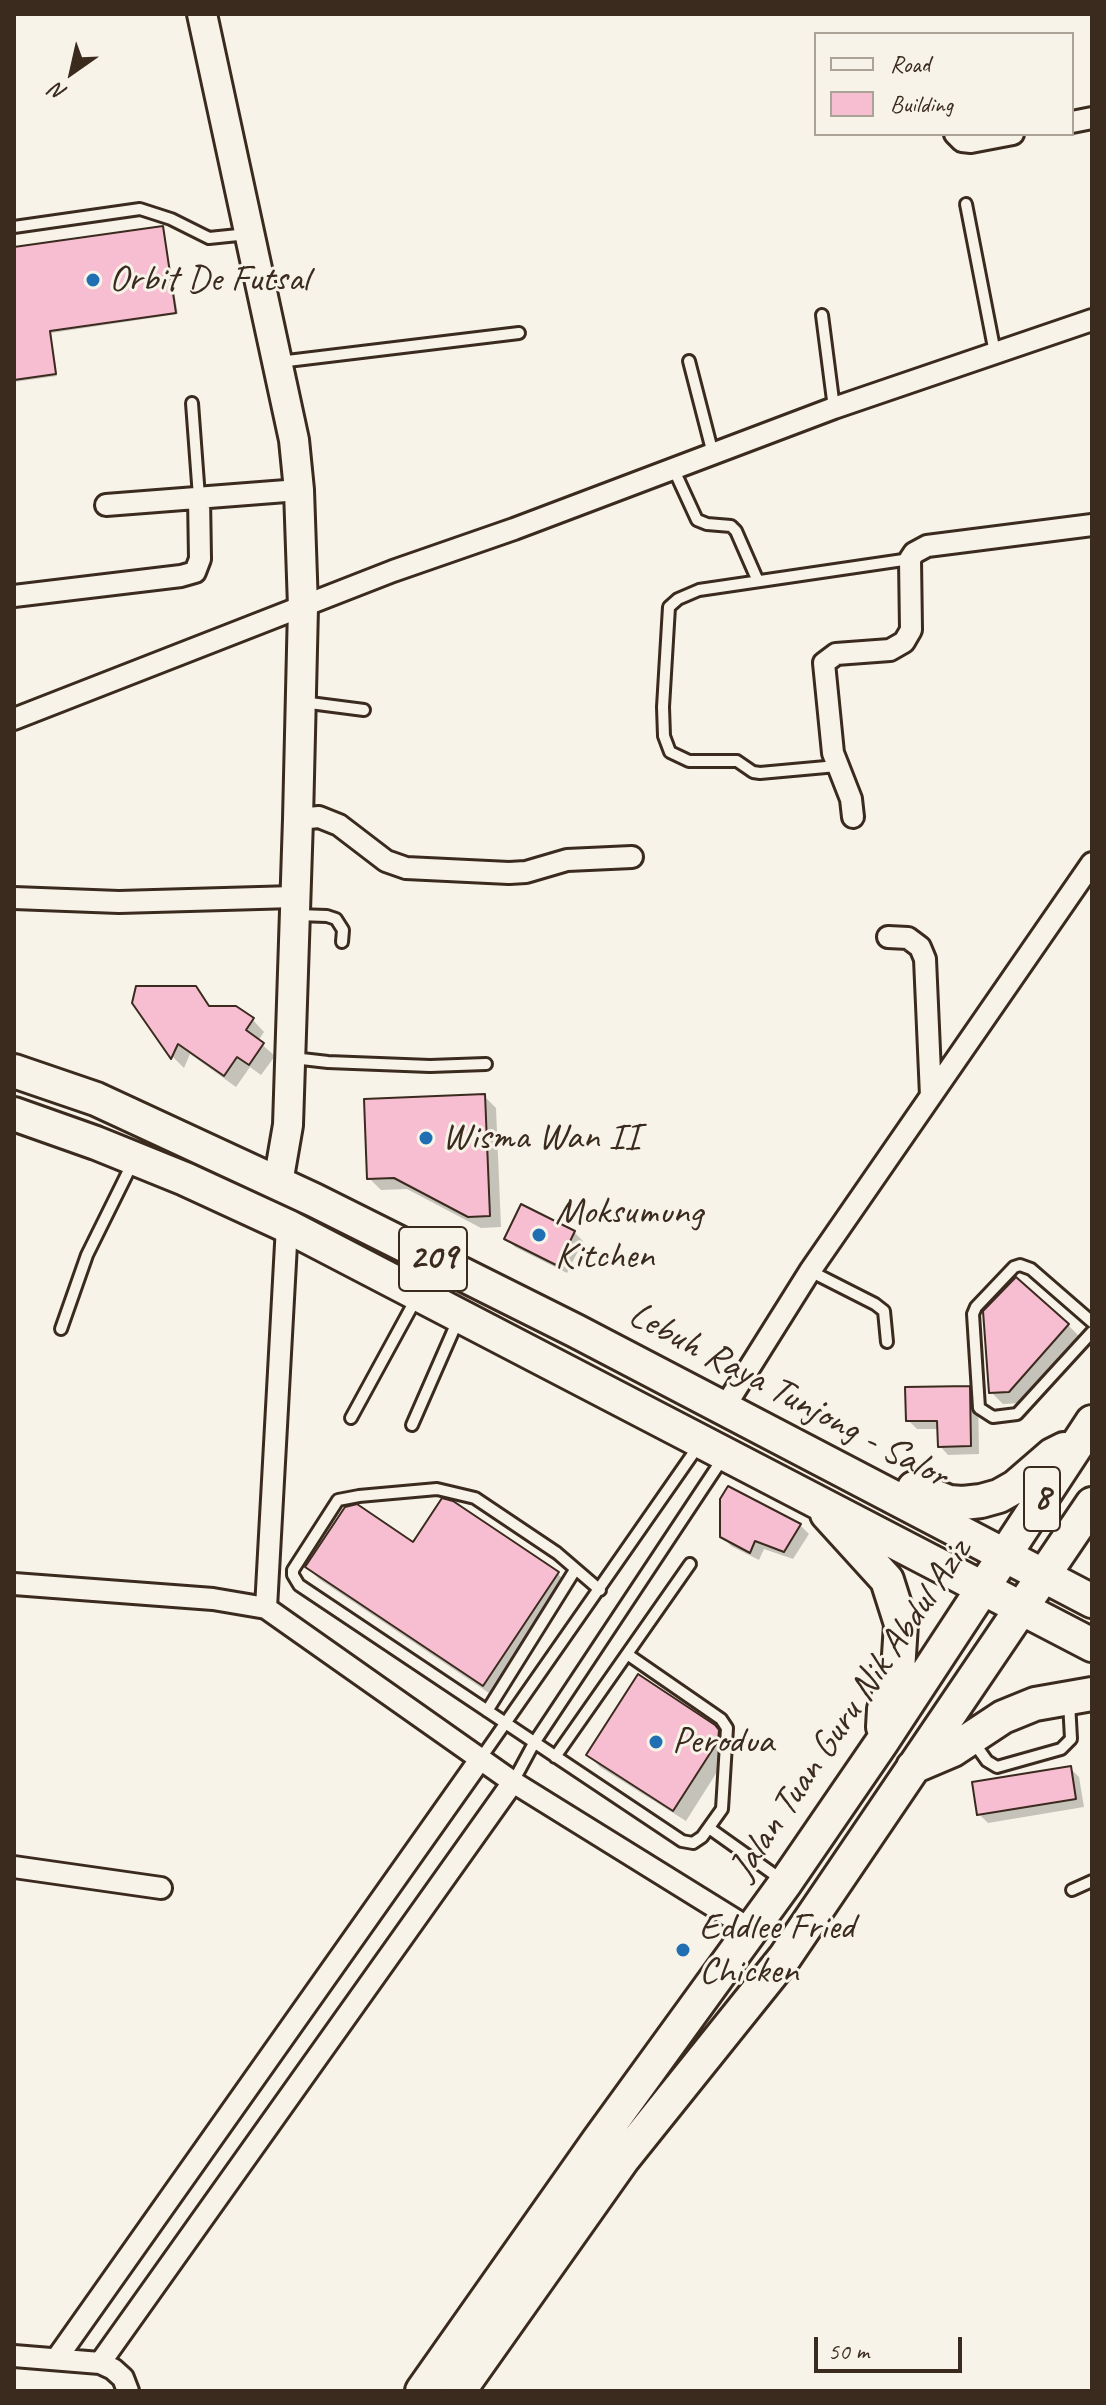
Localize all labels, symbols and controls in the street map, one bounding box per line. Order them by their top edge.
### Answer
north arrow [32,32,112,112]
legend [814,32,1074,136]
text: Road [890,49,930,79]
text: N [45,76,72,107]
text: Building [890,89,953,119]
place label: Orbit De Futsal [109,257,309,303]
marker: Orbit De Futsal [84,271,102,289]
place label: Wisma Wan II [442,1115,640,1161]
marker: Wisma Wan II [417,1129,435,1147]
place label: Moksumung Kitchen [555,1190,703,1280]
marker: Moksumung Kitchen [530,1226,548,1244]
road number: 209 [399,1227,467,1291]
street label: Lebuh Raya Tunjong - Salor [621,1293,955,1499]
road number: 8 [1024,1467,1060,1531]
street label: Jalan Tuan Guru Nik Abdul Aziz [720,1531,982,1889]
place label: Perodua [672,1719,774,1765]
marker: Perodua [647,1733,665,1751]
place label: Eddlee Fried Chicken [699,1905,854,1994]
marker: Eddlee Fried Chicken [674,1941,692,1959]
scale bar [818,2321,966,2371]
text: 50 m [828,2336,869,2366]

